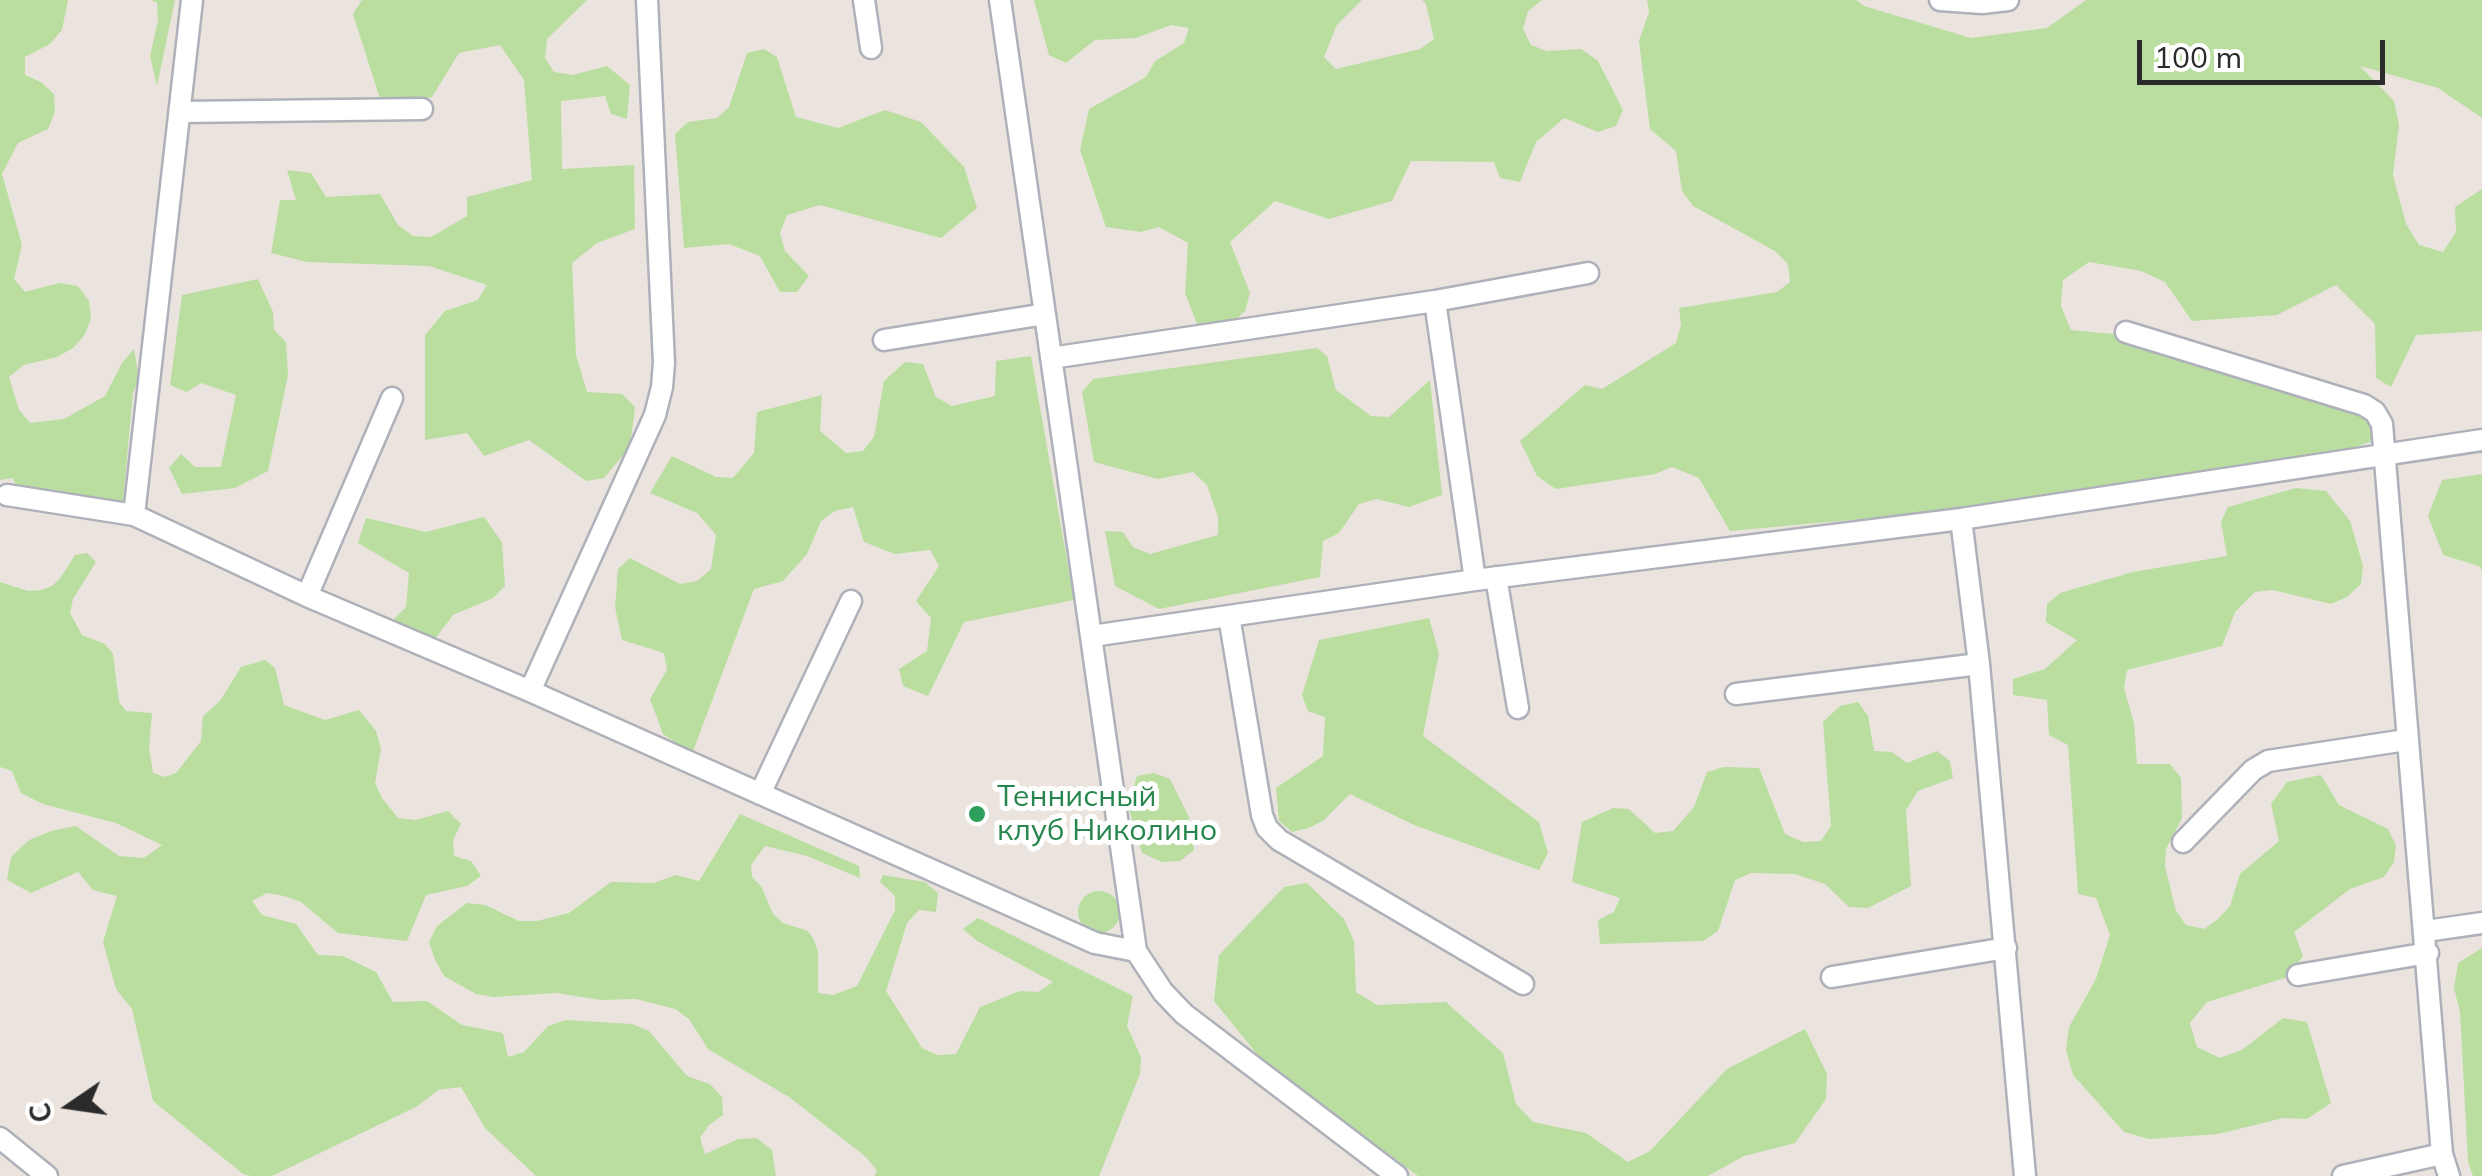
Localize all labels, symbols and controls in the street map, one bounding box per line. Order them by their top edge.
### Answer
scale bar [2142,20,2390,82]
text: 100 m [2154,38,2242,76]
place label: Теннисный клуб Николино [997,779,1217,850]
marker: Теннисный клуб Николино [966,803,988,825]
north arrow [20,1056,120,1156]
text: С [21,1100,59,1126]

